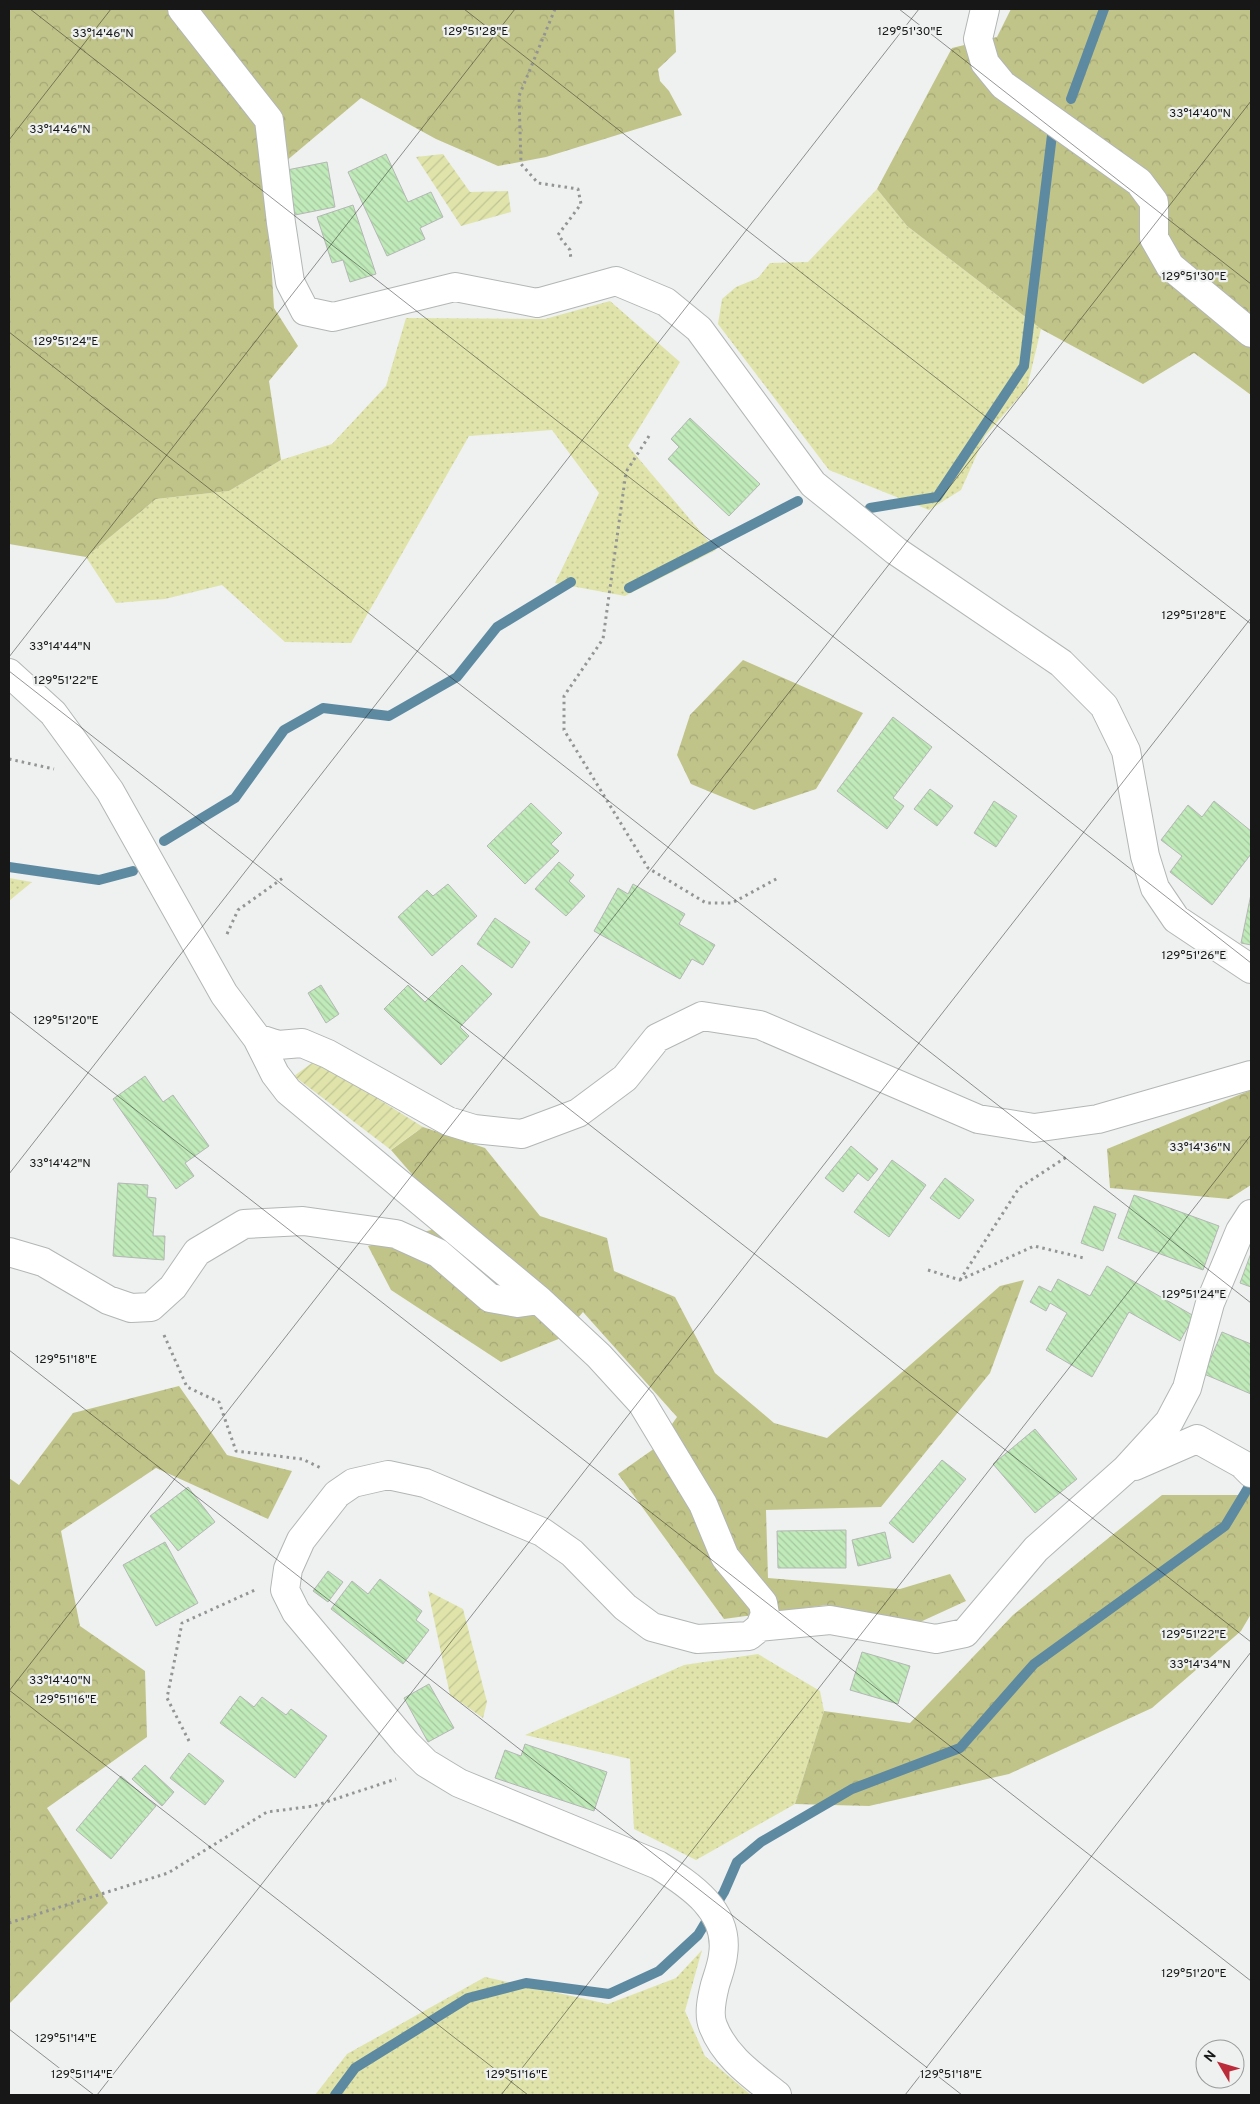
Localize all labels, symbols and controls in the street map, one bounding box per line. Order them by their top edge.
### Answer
text: 129°51'28"E [443,24,509,40]
text: 129°51'30"E [877,24,943,40]
text: 33°14'46"N [72,26,134,42]
text: 33°14'40"N [1169,106,1231,122]
text: 33°14'46"N [29,122,91,138]
text: 129°51'30"E [1161,269,1227,285]
text: 129°51'24"E [33,334,99,350]
text: 129°51'28"E [1161,608,1227,624]
text: 33°14'44"N [29,639,91,655]
text: 129°51'22"E [33,673,99,689]
text: 129°51'26"E [1162,948,1226,964]
text: 129°51'20"E [33,1013,99,1029]
text: 33°14'36"N [1169,1140,1231,1156]
text: 33°14'42"N [29,1156,91,1172]
text: 129°51'24"E [1161,1287,1227,1303]
text: 129°51'18"E [35,1352,97,1368]
text: 129°51'22"E [1161,1627,1227,1643]
text: 33°14'34"N [1169,1657,1231,1673]
text: 33°14'40"N [29,1673,91,1689]
text: 129°51'16"E [35,1692,97,1708]
text: 129°51'20"E [1161,1966,1227,1982]
text: 129°51'14"E [35,2031,97,2047]
north arrow [1195,2039,1245,2089]
text: N [1201,2048,1221,2066]
text: 129°51'14"E [51,2067,113,2083]
text: 129°51'16"E [486,2067,548,2083]
text: 129°51'18"E [920,2067,982,2083]

